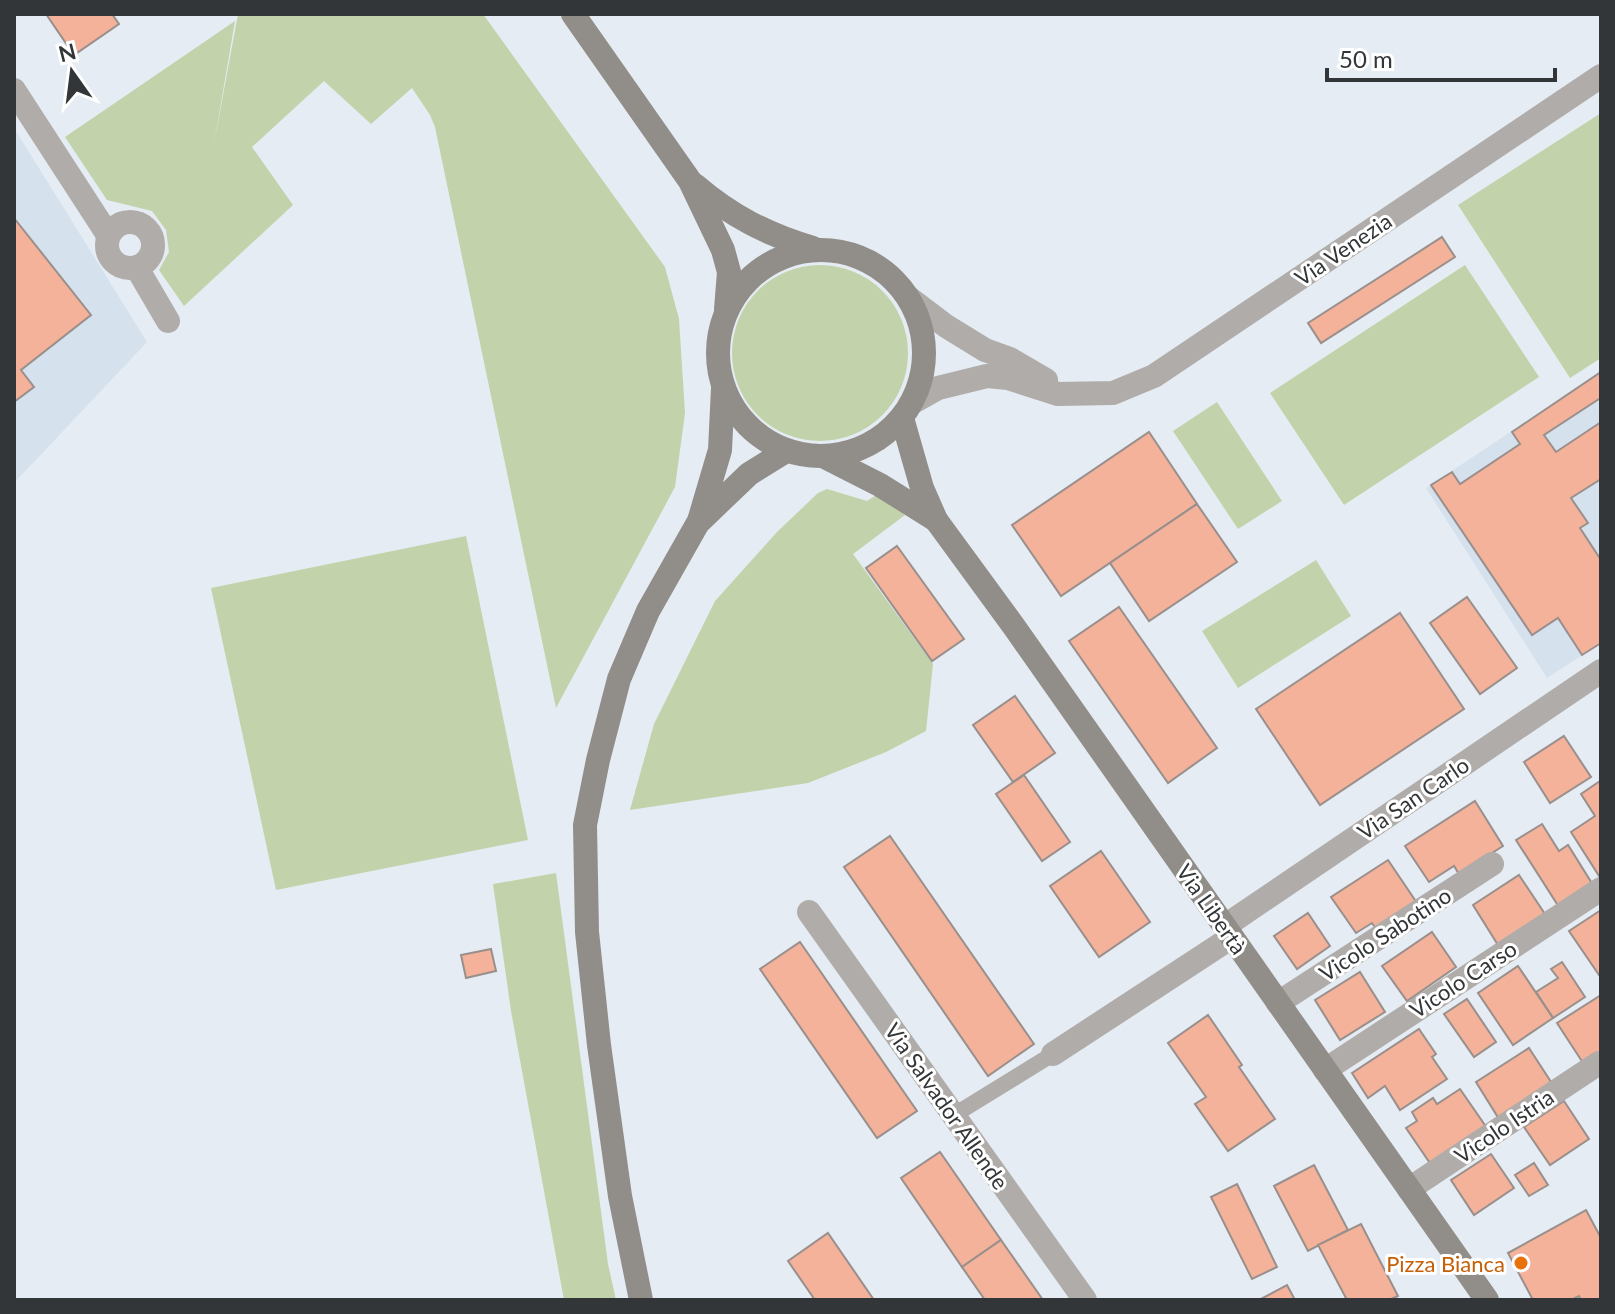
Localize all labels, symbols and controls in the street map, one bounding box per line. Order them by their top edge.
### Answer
north arrow [32,32,112,112]
scale bar [1327,32,1555,82]
text: N [56,37,79,67]
text: 50 m [1339,44,1393,73]
street label: Via Venezia [1289,207,1397,291]
street label: Via San Carlo [1352,751,1474,845]
street label: Via Libertà [1171,859,1253,959]
street label: Vicolo Sabotino [1314,881,1456,987]
street label: Vicolo Carso [1405,935,1521,1023]
street label: Via Salvador Allende [879,1018,1015,1194]
street label: Vicolo Istria [1449,1083,1559,1169]
place label: Pizza Bianca [1386,1250,1505,1277]
marker: Pizza Bianca [1512,1254,1530,1272]

